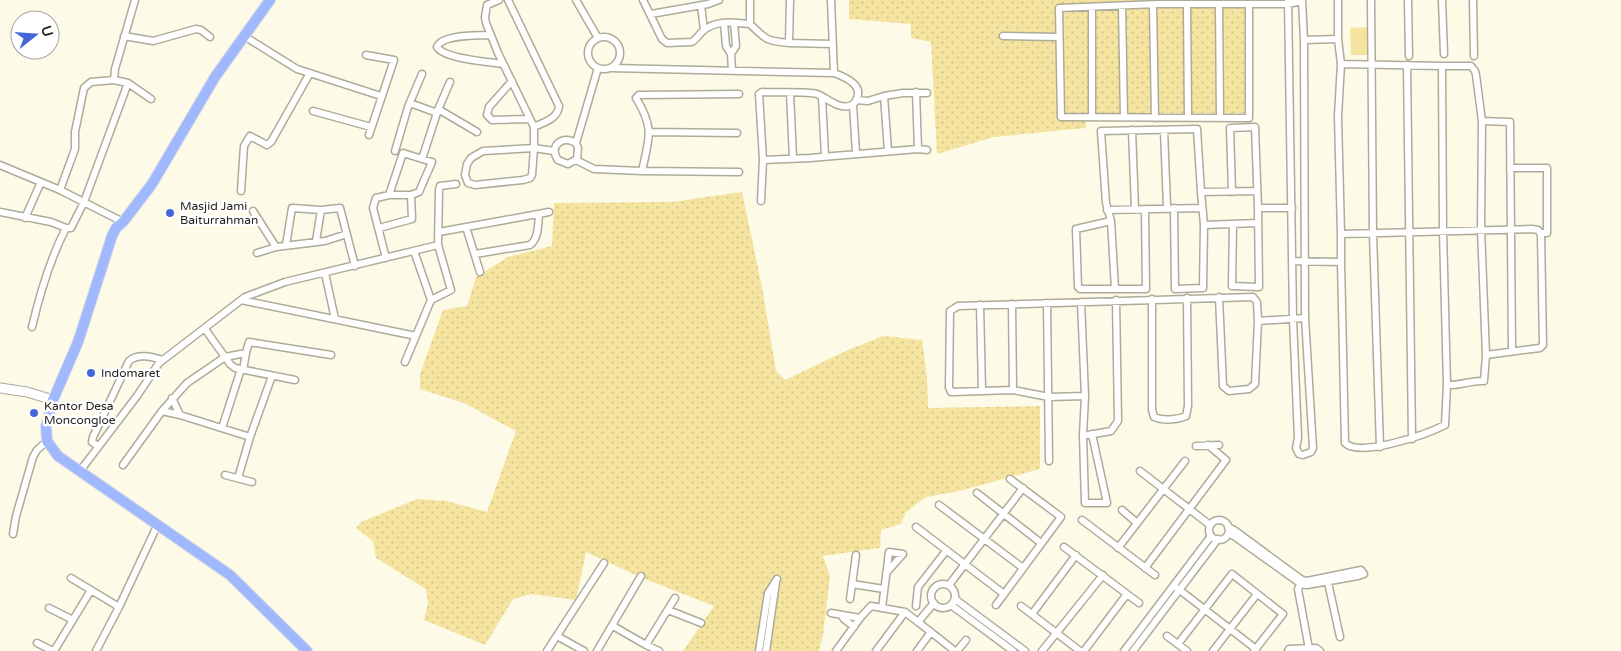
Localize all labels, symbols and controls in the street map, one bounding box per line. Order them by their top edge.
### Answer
north arrow [10,10,60,60]
text: U [37,24,57,39]
place label: Masjid Jami Baiturrahman [180,199,258,227]
marker: Masjid Jami Baiturrahman [164,207,176,219]
place label: Indomaret [101,366,160,380]
marker: Indomaret [85,367,97,379]
place label: Kantor Desa Moncongloe [44,399,116,427]
marker: Kantor Desa Moncongloe [28,407,40,419]

